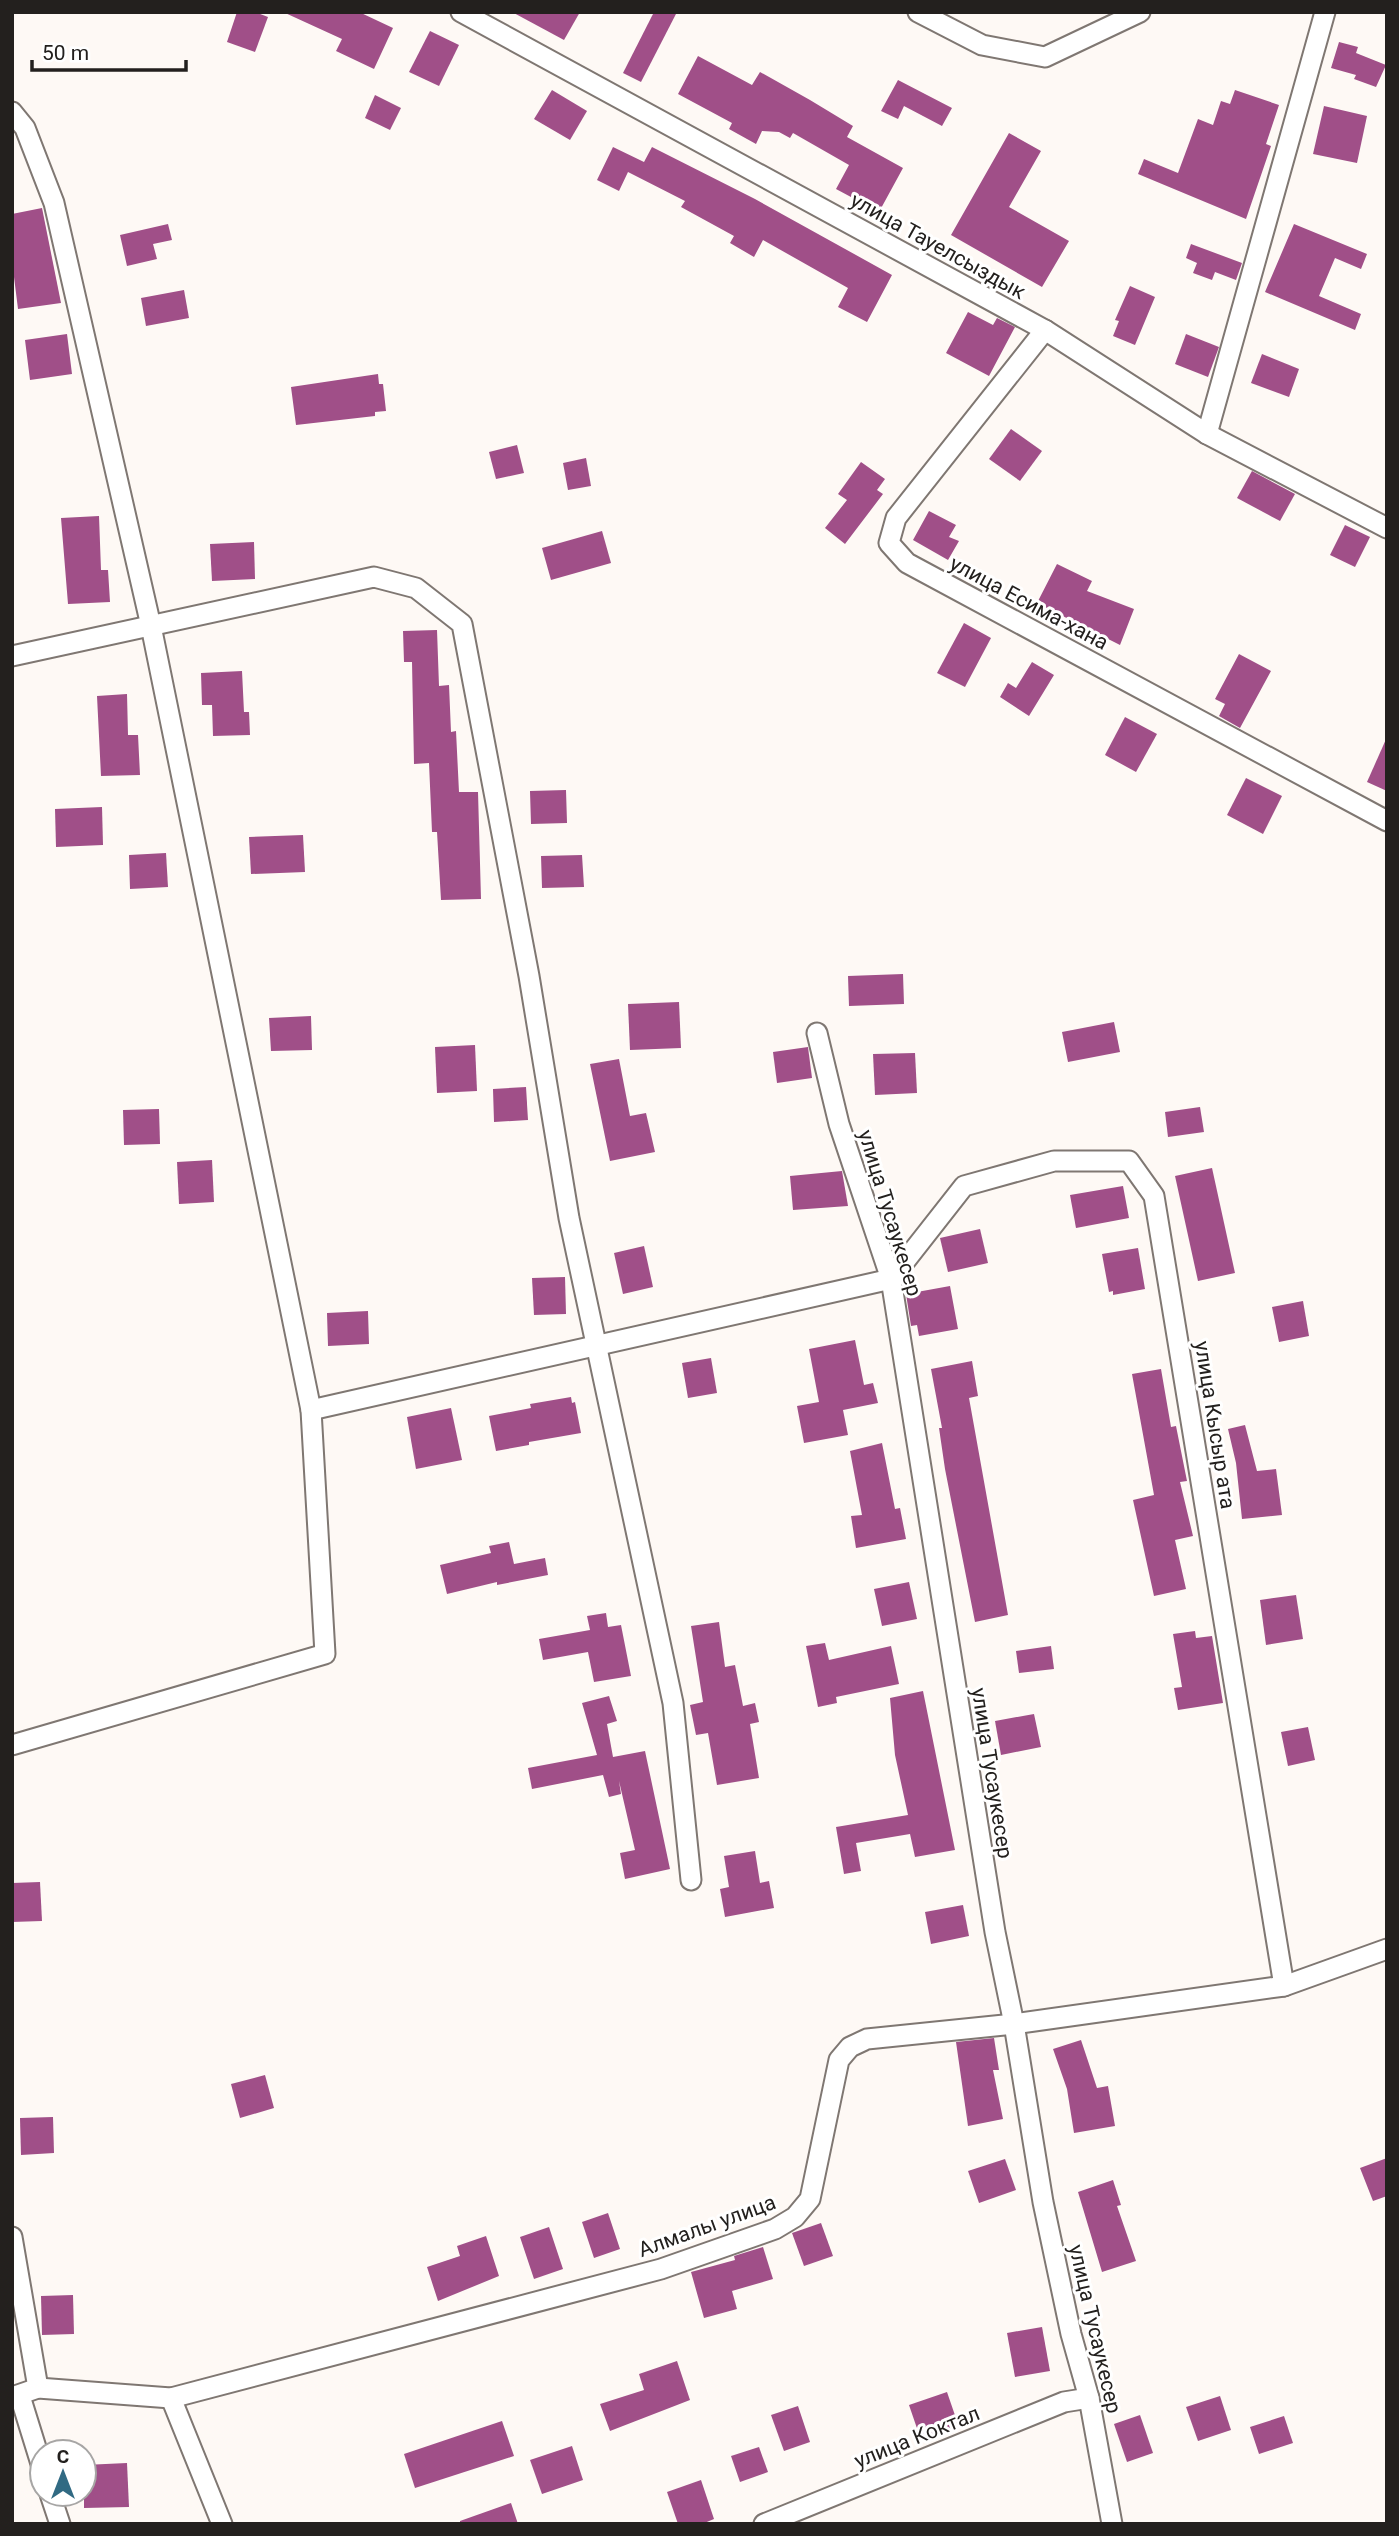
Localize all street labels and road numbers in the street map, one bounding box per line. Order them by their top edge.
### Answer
street label: улица Тауелсыздык [846,188,1030,304]
street label: улица Есима-хана [946,551,1112,655]
street label: улица Тусаукесер [853,1127,927,1299]
street label: улица Кысыр ата [1190,1339,1240,1511]
street label: улица Тусаукесер [967,1686,1017,1860]
street label: Алмалы улица [635,2190,779,2262]
street label: улица Тусаукесер [1064,2242,1126,2416]
street label: улица Коктал [851,2401,983,2473]

